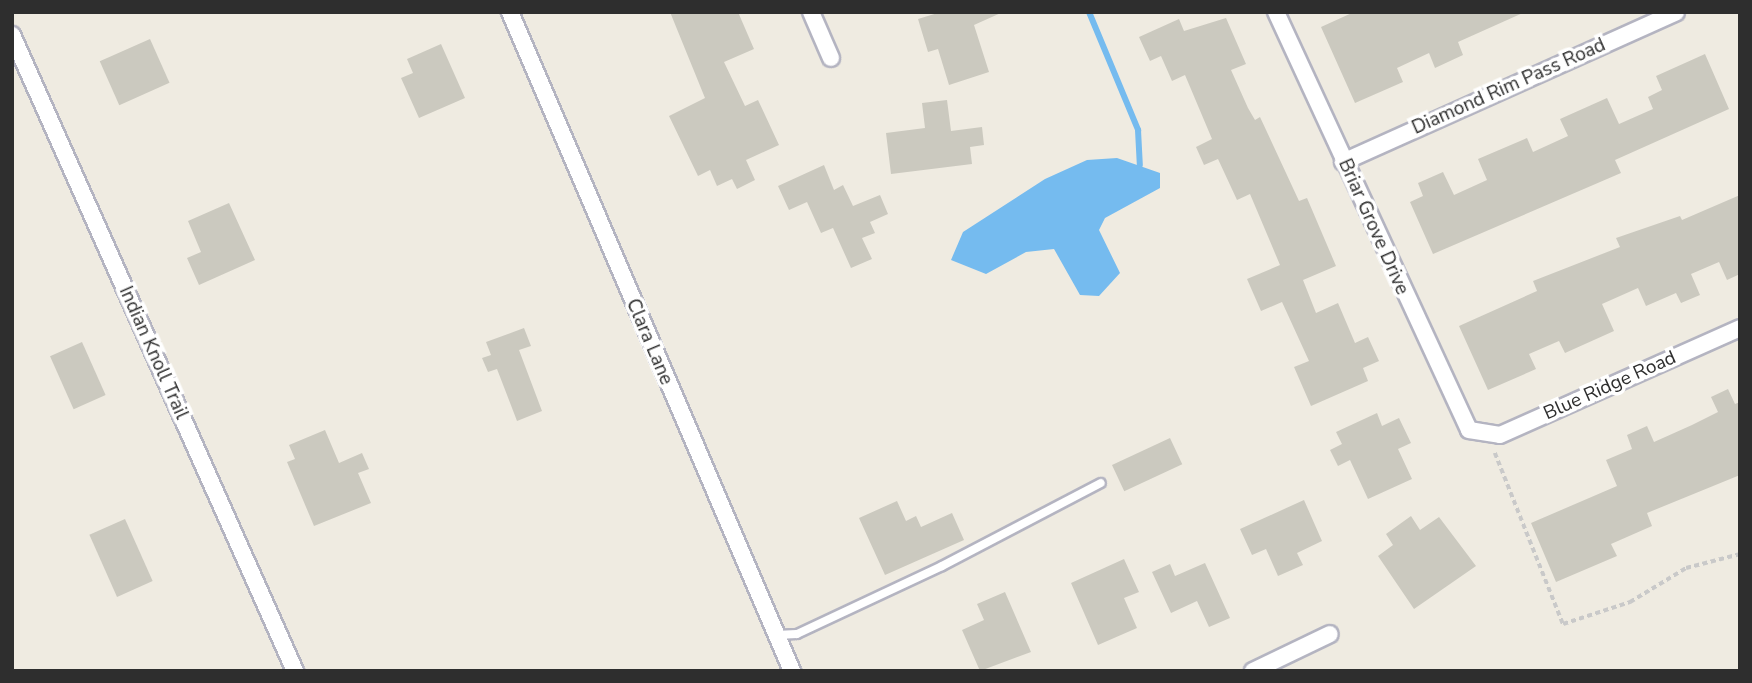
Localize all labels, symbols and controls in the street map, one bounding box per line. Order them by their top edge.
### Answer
street label: Diamond Rim Pass Road [1409,34,1609,140]
street label: Briar Grove Drive [1333,155,1413,299]
street label: Indian Knoll Trail [113,283,193,423]
street label: Clara Lane [621,295,677,389]
street label: Blue Ridge Road [1540,347,1680,425]

